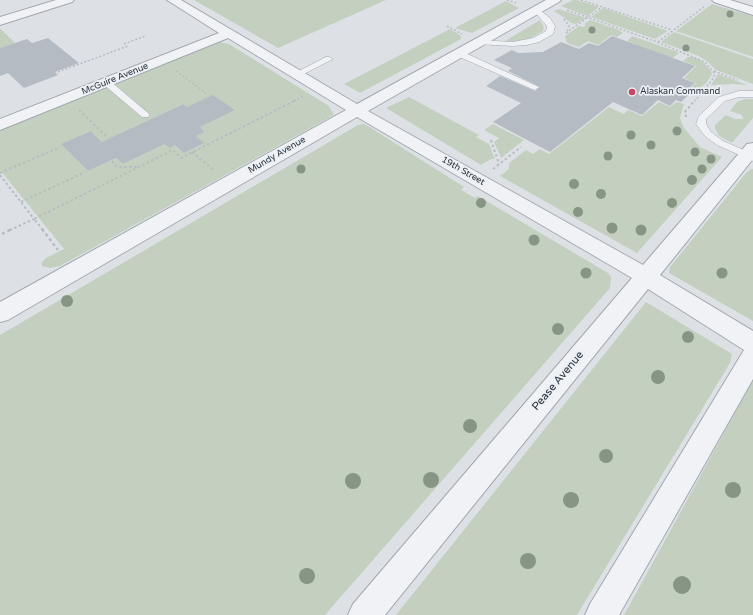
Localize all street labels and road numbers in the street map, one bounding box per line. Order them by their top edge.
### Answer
street label: McGuire Avenue [80,61,150,97]
street label: Mundy Avenue [246,134,308,176]
street label: 19th Street [439,154,487,188]
street label: Pease Avenue [529,349,587,413]

